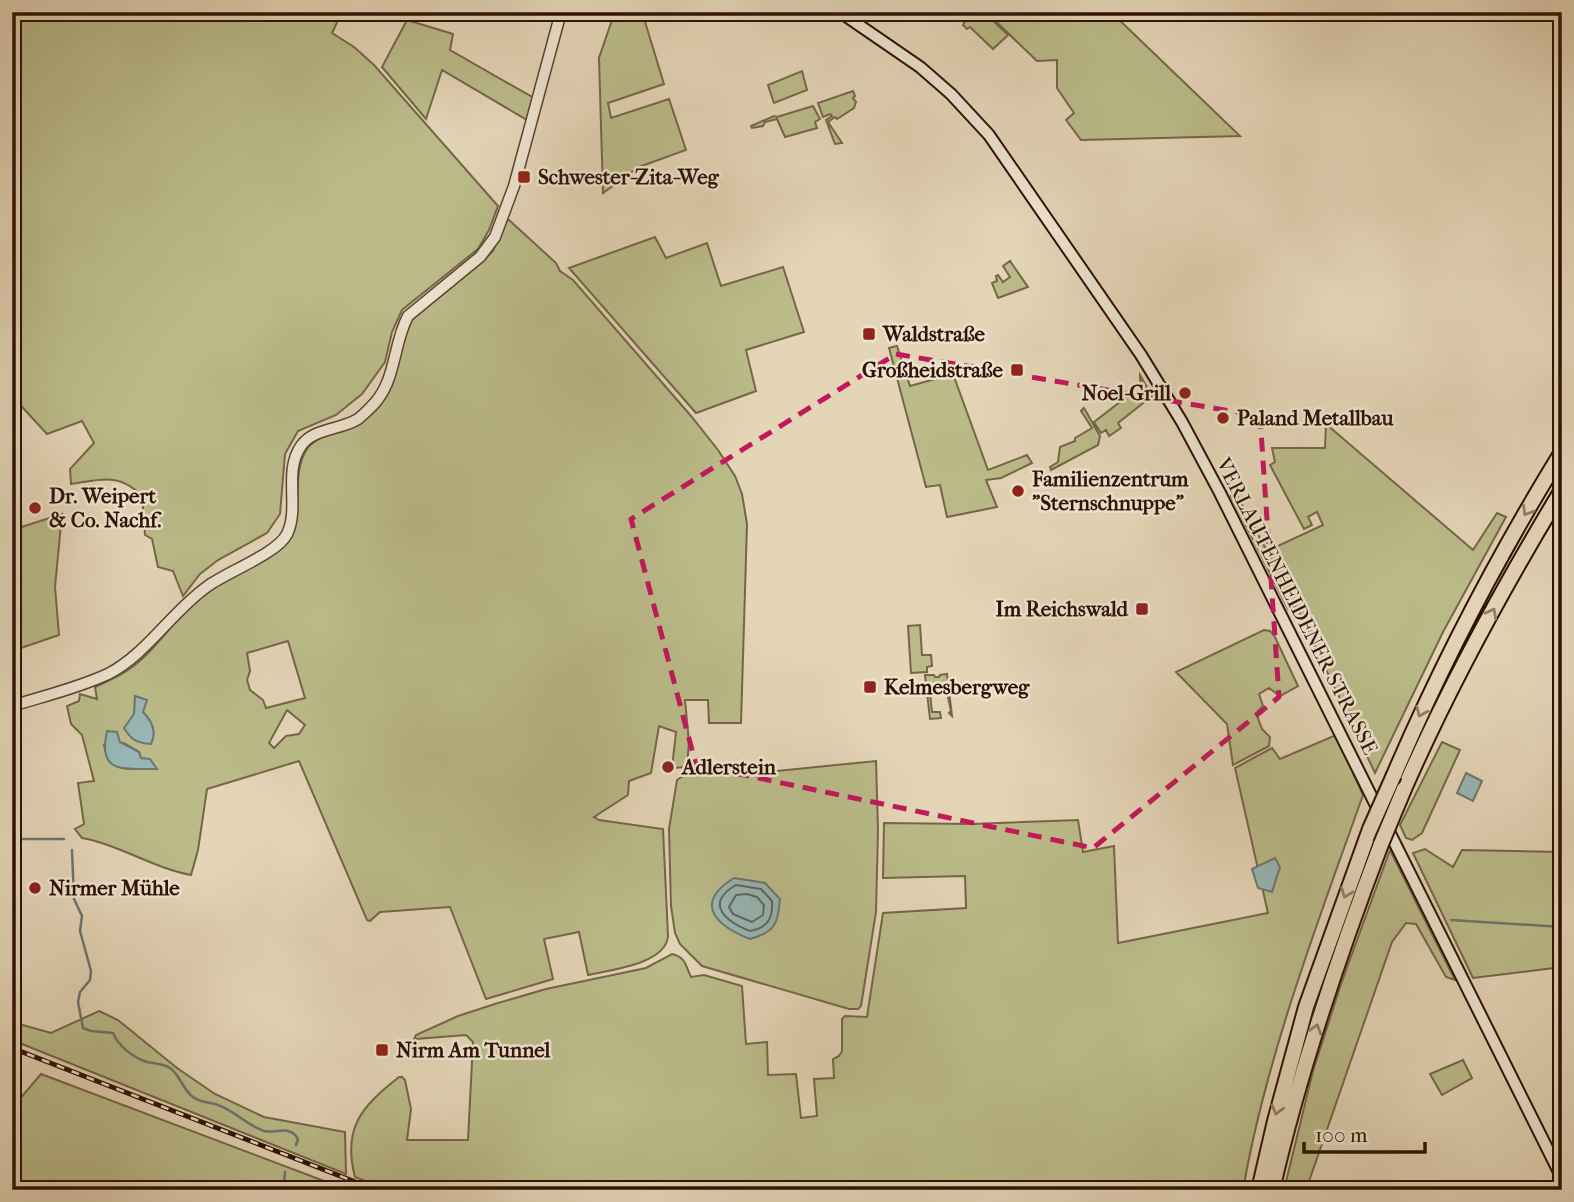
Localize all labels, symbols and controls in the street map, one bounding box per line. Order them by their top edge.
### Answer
place label: Schwester-Zita-Weg [538,165,720,189]
marker: Schwester-Zita-Weg [516,169,532,185]
place label: Waldstraße [882,322,985,346]
marker: Waldstraße [861,326,877,342]
place label: Großheidstraße [862,358,1004,382]
marker: Großheidstraße [1009,362,1025,378]
place label: Noel-Grill [1082,381,1171,405]
marker: Noel-Grill [1177,385,1193,401]
place label: Paland Metallbau [1237,406,1393,430]
marker: Paland Metallbau [1215,410,1231,426]
street label: VERLAUTENHEIDENER STRASSE [1211,453,1383,759]
place label: Familienzentrum "Sternschnuppe" [1031,467,1189,515]
marker: Familienzentrum "Sternschnuppe" [1010,483,1026,499]
place label: Dr. Weipert & Co. Nachf. [49,484,162,532]
marker: Dr. Weipert & Co. Nachf. [27,500,43,516]
one-way arrow [1522,503,1535,516]
place label: Im Reichswald [996,597,1129,621]
marker: Im Reichswald [1134,601,1150,617]
one-way arrow [1484,608,1498,620]
place label: Kelmesbergweg [884,675,1030,699]
marker: Kelmesbergweg [862,679,878,695]
one-way arrow [1415,705,1429,717]
place label: Adlerstein [680,755,777,779]
marker: Adlerstein [660,759,676,775]
place label: Nirmer Mühle [49,876,180,900]
marker: Nirmer Mühle [27,880,43,896]
one-way arrow [1340,887,1354,899]
one-way arrow [1308,1024,1323,1036]
place label: Nirm Am Tunnel [396,1038,551,1062]
marker: Nirm Am Tunnel [374,1042,390,1058]
one-way arrow [1271,1104,1286,1116]
scale bar [1304,1111,1425,1155]
text: 100 m [1315,1123,1368,1147]

